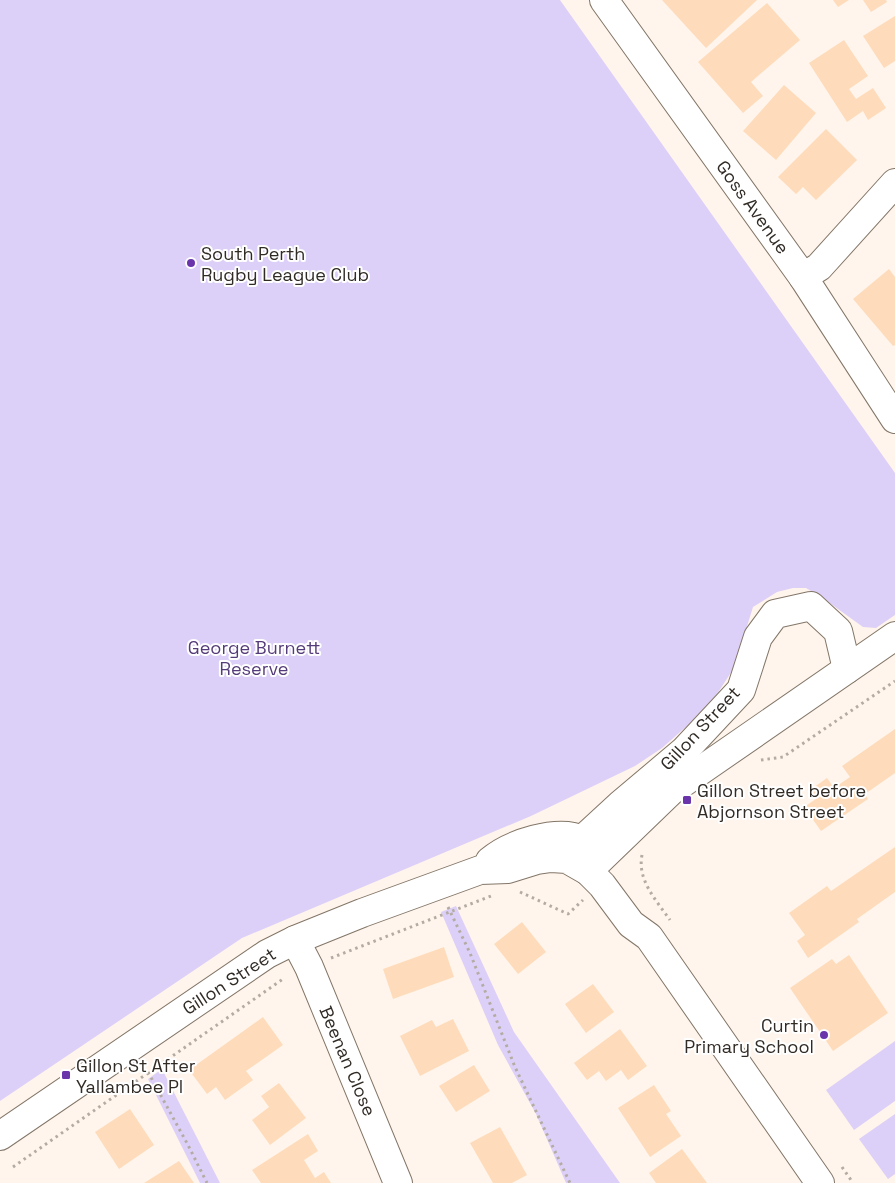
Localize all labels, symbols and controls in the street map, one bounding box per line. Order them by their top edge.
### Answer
street label: Goss Avenue [711,156,795,258]
place label: South Perth Rugby League Club [201,242,369,286]
marker: South Perth Rugby League Club [185,257,197,269]
park label: George Burnett Reserve [188,636,320,680]
street label: Gillon Street [655,681,745,775]
place label: Gillon Street before Abjornson Street [697,779,866,823]
marker: Gillon Street before Abjornson Street [681,794,693,806]
street label: Gillon Street [178,942,280,1020]
street label: Beenan Close [314,1002,382,1120]
place label: Curtin Primary School [684,1014,814,1058]
marker: Curtin Primary School [818,1029,830,1041]
place label: Gillon St After Yallambee Pl [76,1054,196,1098]
marker: Gillon St After Yallambee Pl [60,1069,72,1081]

